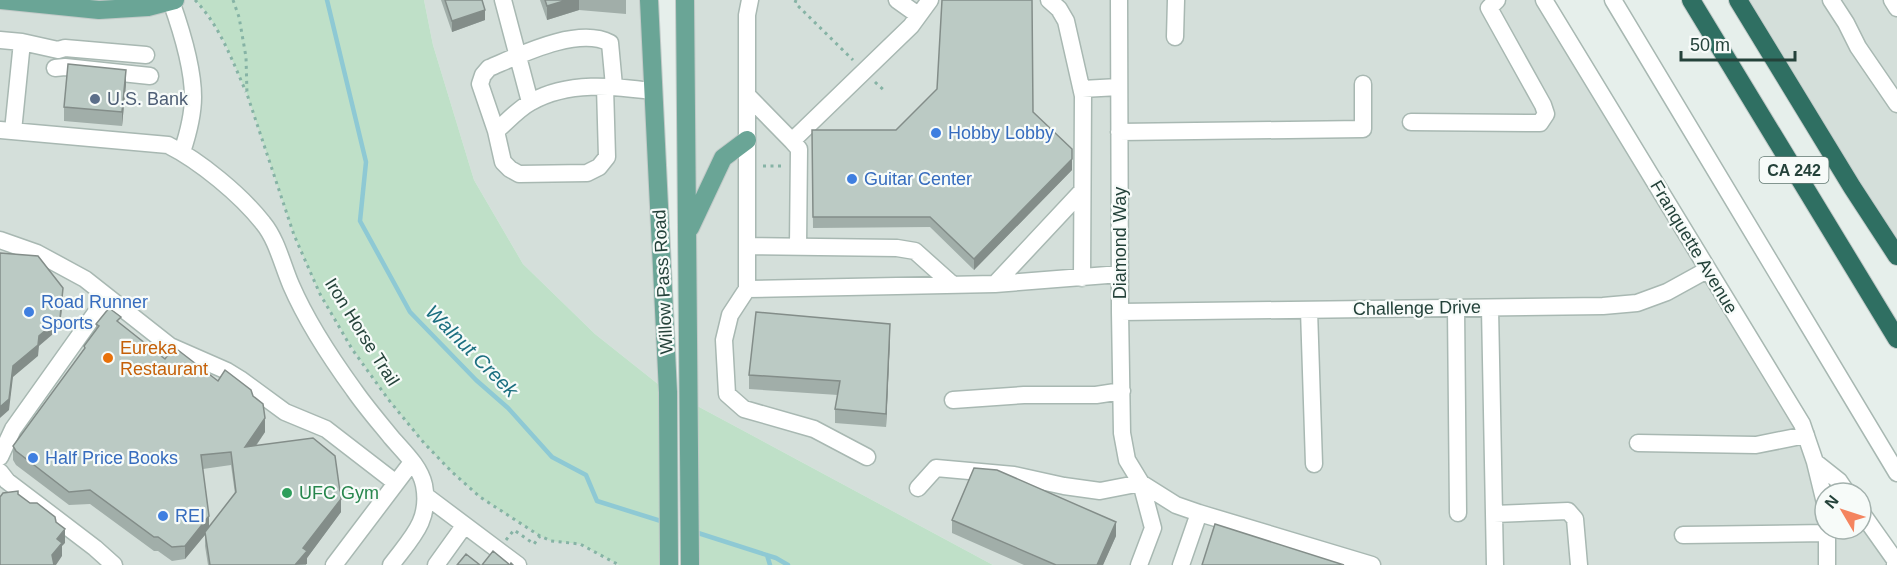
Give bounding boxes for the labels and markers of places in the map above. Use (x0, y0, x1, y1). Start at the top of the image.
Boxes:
place label: U.S. Bank (107, 89, 189, 109)
marker: U.S. Bank (88, 92, 102, 106)
place label: Hobby Lobby (948, 123, 1054, 143)
marker: Hobby Lobby (929, 126, 943, 140)
place label: Guitar Center (864, 169, 972, 189)
marker: Guitar Center (845, 172, 859, 186)
place label: Road Runner Sports (41, 292, 148, 333)
marker: Road Runner Sports (22, 305, 36, 319)
place label: Eureka Restaurant (120, 338, 208, 379)
marker: Eureka Restaurant (101, 351, 115, 365)
place label: Half Price Books (45, 448, 178, 468)
marker: Half Price Books (26, 451, 40, 465)
place label: UFC Gym (299, 483, 379, 503)
marker: UFC Gym (280, 486, 294, 500)
place label: REI (175, 506, 205, 526)
marker: REI (156, 509, 170, 523)

